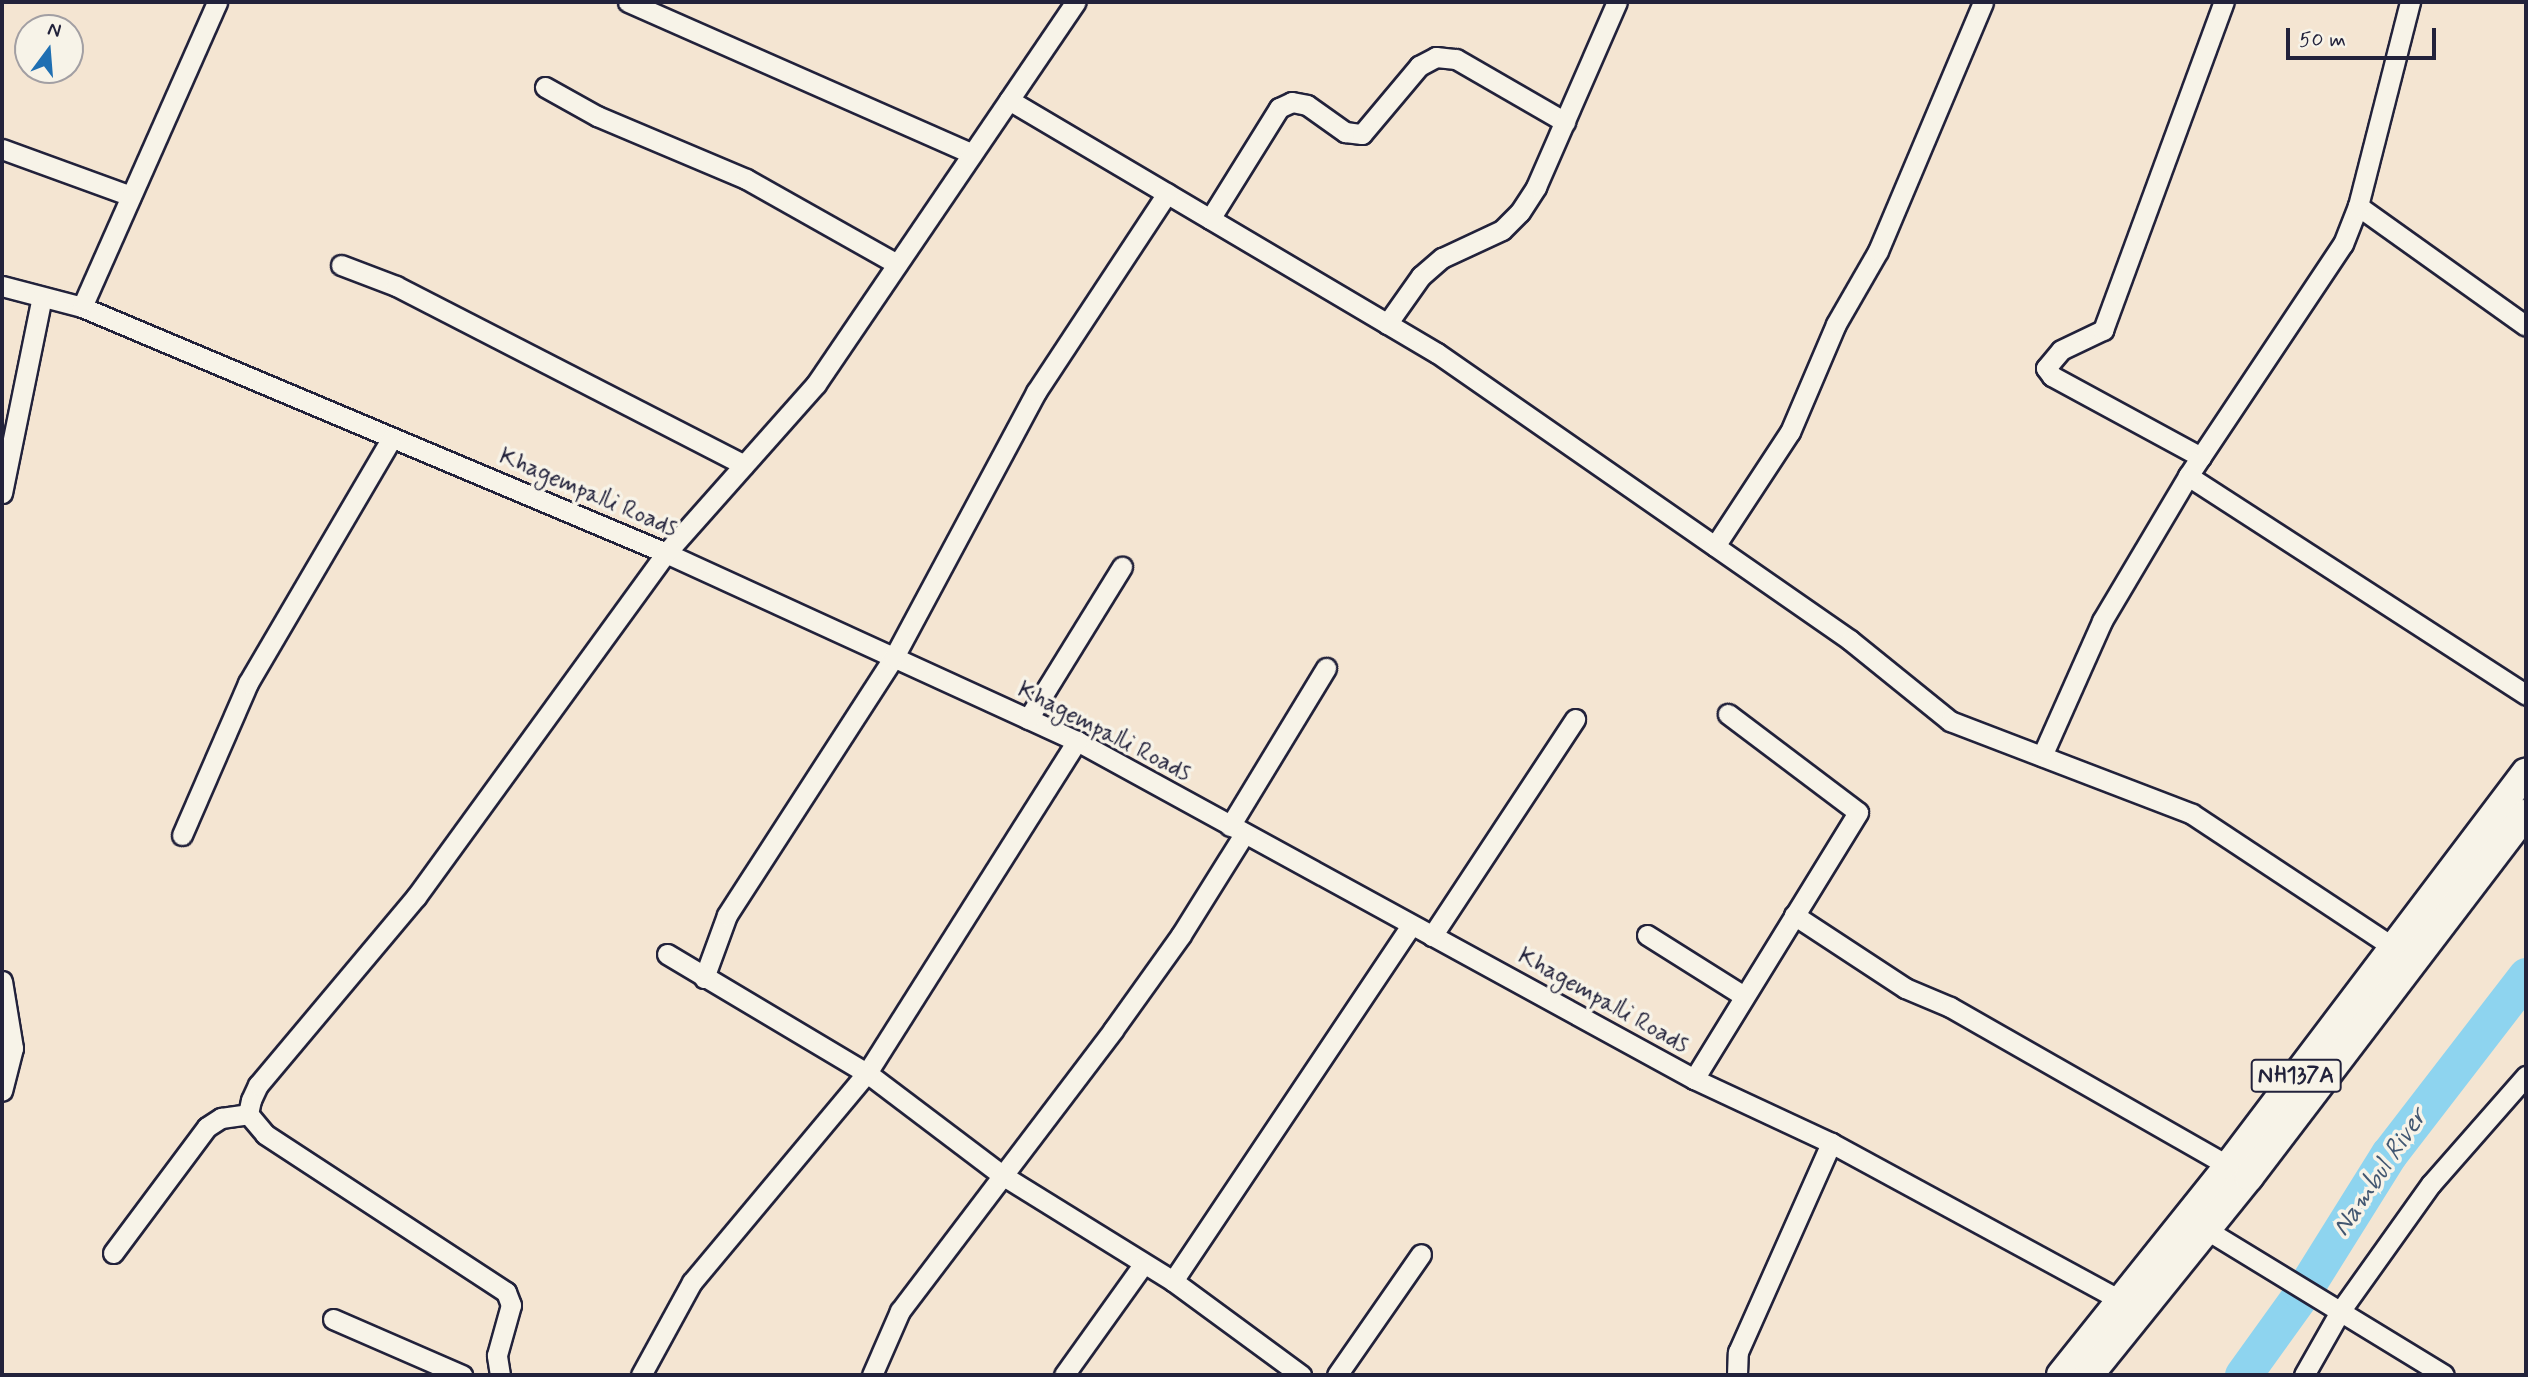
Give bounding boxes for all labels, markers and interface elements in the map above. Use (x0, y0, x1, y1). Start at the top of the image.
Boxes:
north arrow (14, 14, 84, 84)
scale bar (2290, 14, 2440, 58)
text: N (45, 16, 64, 44)
text: 50 m (2299, 26, 2346, 54)
street label: Khagempalli Roads (495, 442, 681, 544)
street label: Khagempalli Roads (1012, 676, 1196, 788)
street label: Khagempalli Roads (1513, 942, 1693, 1060)
road number: NH137A (2250, 1056, 2342, 1096)
water label: Nambul River (2326, 1102, 2436, 1244)

